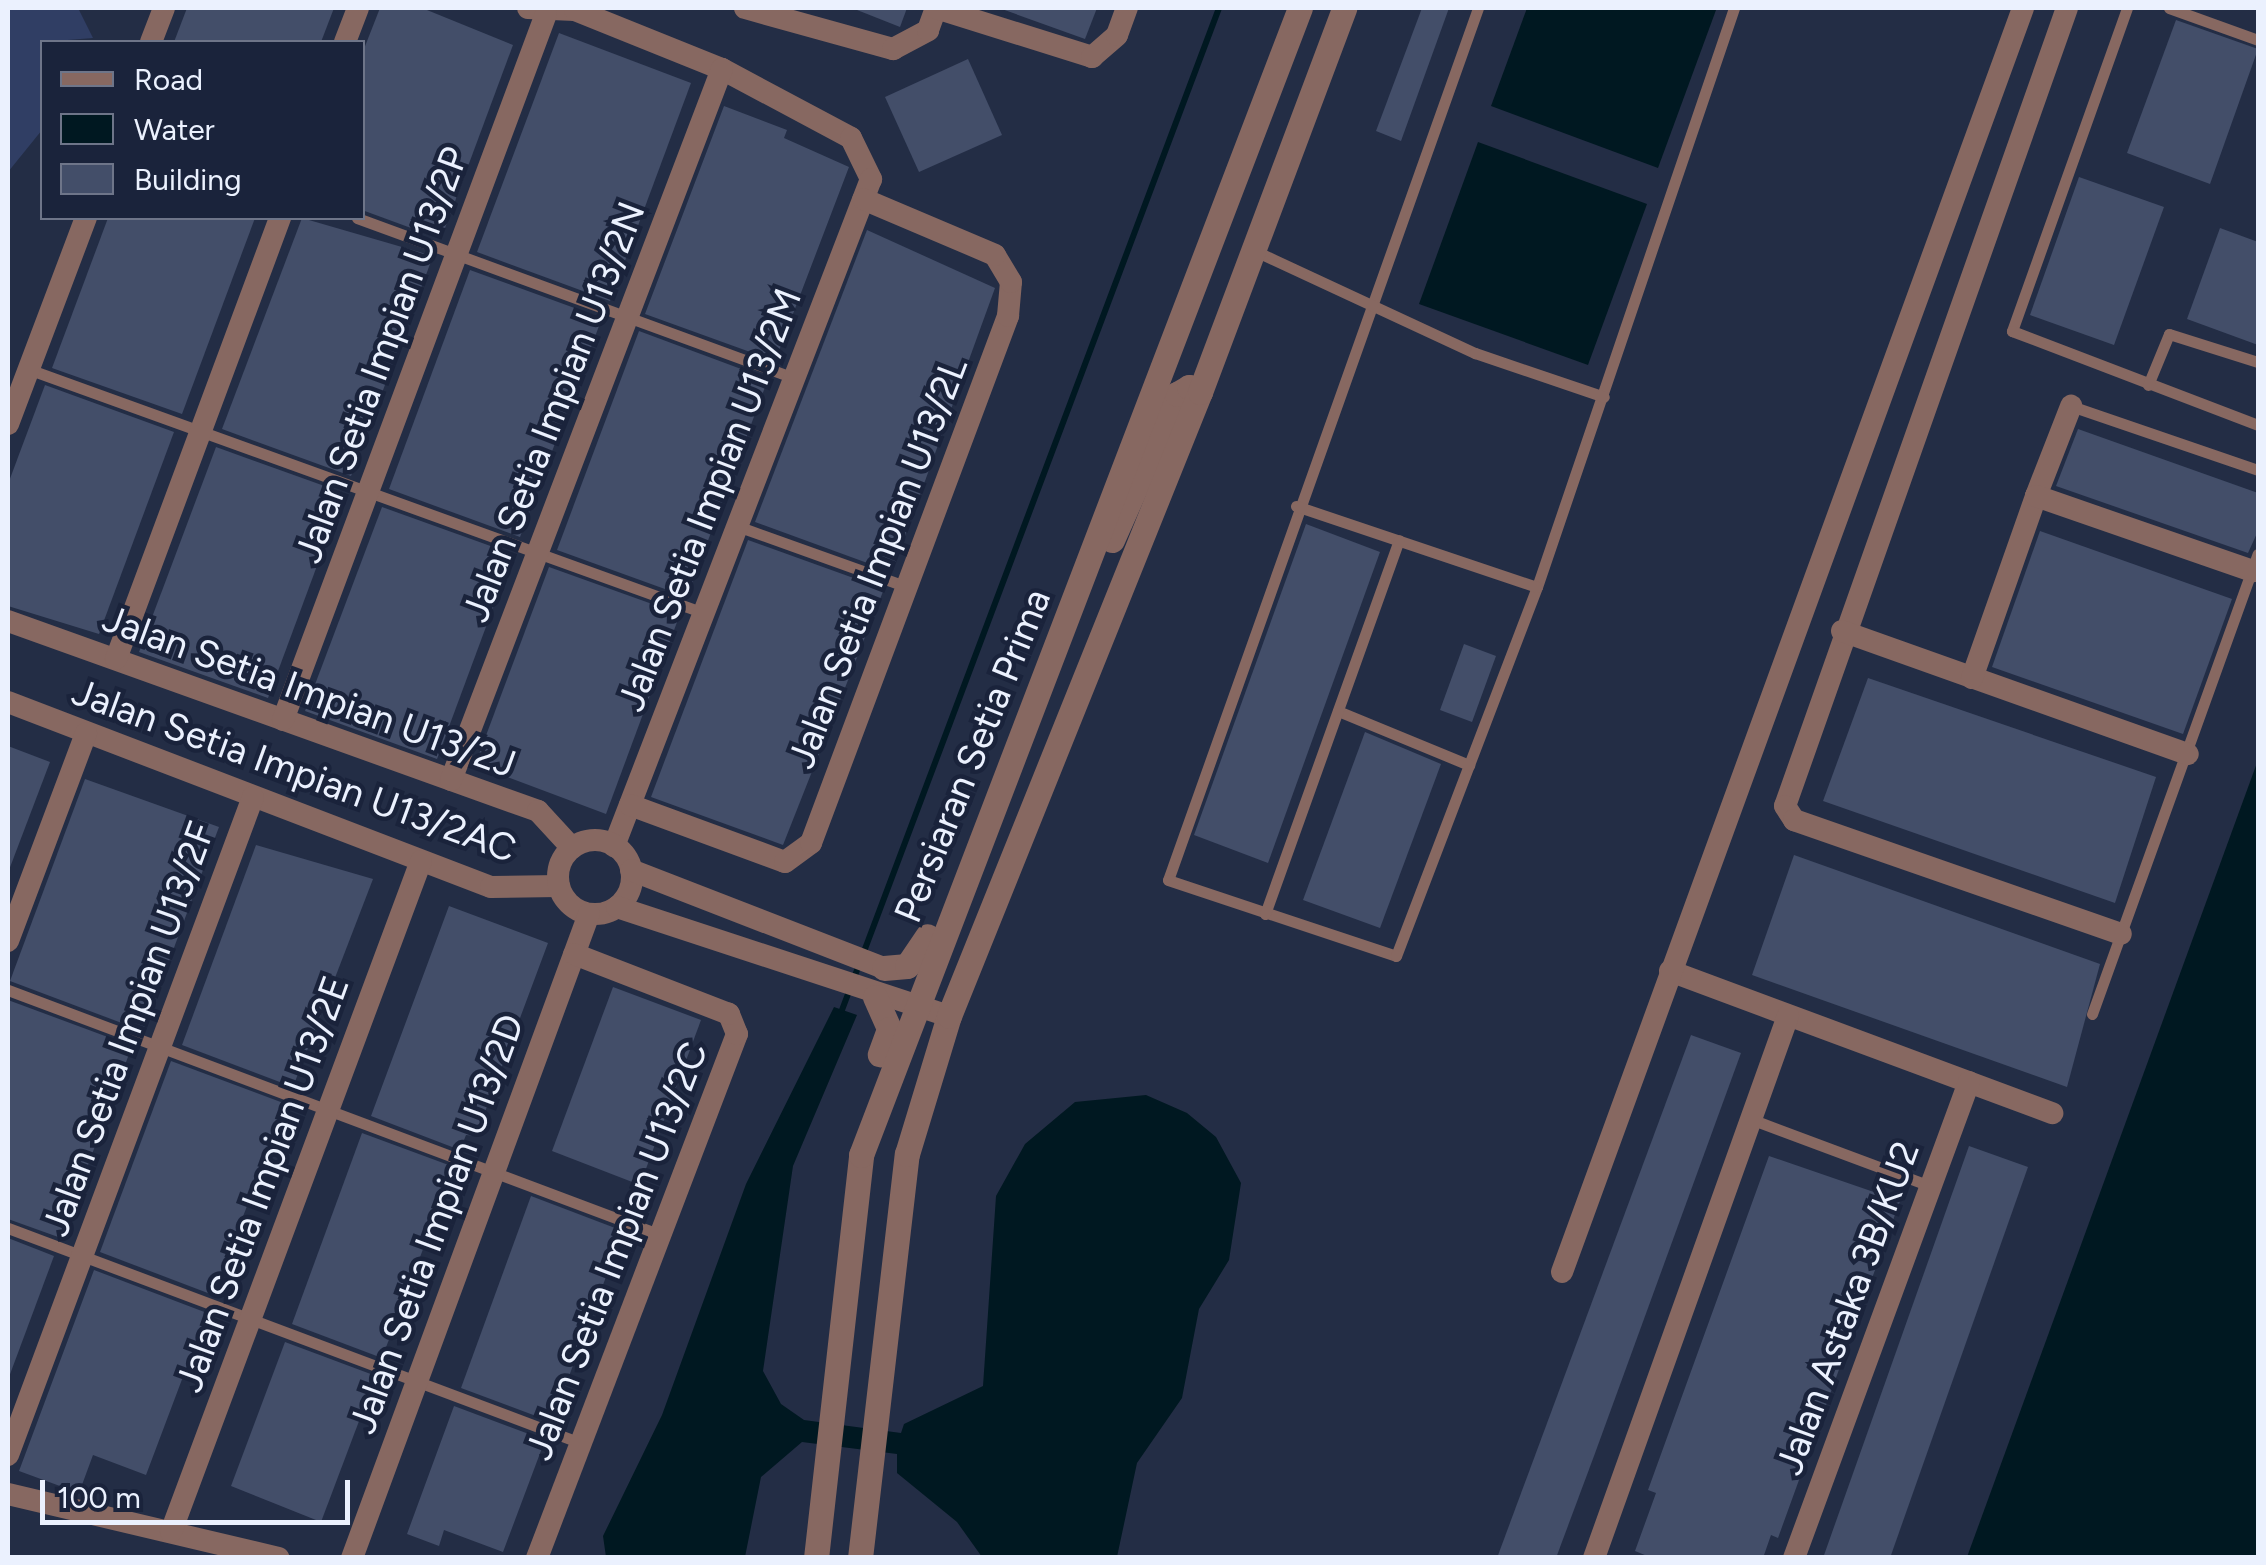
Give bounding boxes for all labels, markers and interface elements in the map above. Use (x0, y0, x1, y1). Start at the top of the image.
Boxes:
legend (40, 40, 365, 220)
text: Road (134, 61, 203, 98)
text: Water (134, 111, 215, 148)
street label: Jalan Setia Impian U13/2P (286, 141, 478, 569)
text: Building (134, 161, 242, 198)
street label: Jalan Setia Impian U13/2N (453, 196, 655, 628)
street label: Jalan Setia Impian U13/2M (608, 282, 812, 718)
street label: Jalan Setia Impian U13/2L (779, 351, 977, 775)
street label: Persiaran Setia Prima (885, 583, 1061, 929)
street label: Jalan Setia Impian U13/2J (96, 596, 522, 788)
street label: Jalan Setia Impian U13/2AC (66, 669, 522, 873)
street label: Jalan Setia Impian U13/2F (33, 816, 225, 1242)
street label: Jalan Setia Impian U13/2E (167, 970, 359, 1398)
street label: Jalan Setia Impian U13/2D (340, 1008, 534, 1440)
street label: Jalan Setia Impian U13/2C (516, 1036, 718, 1466)
street label: Jalan Astaka 3B/KU2 (1767, 1135, 1929, 1481)
scale bar (45, 1460, 355, 1522)
text: 100 m (57, 1479, 141, 1516)

